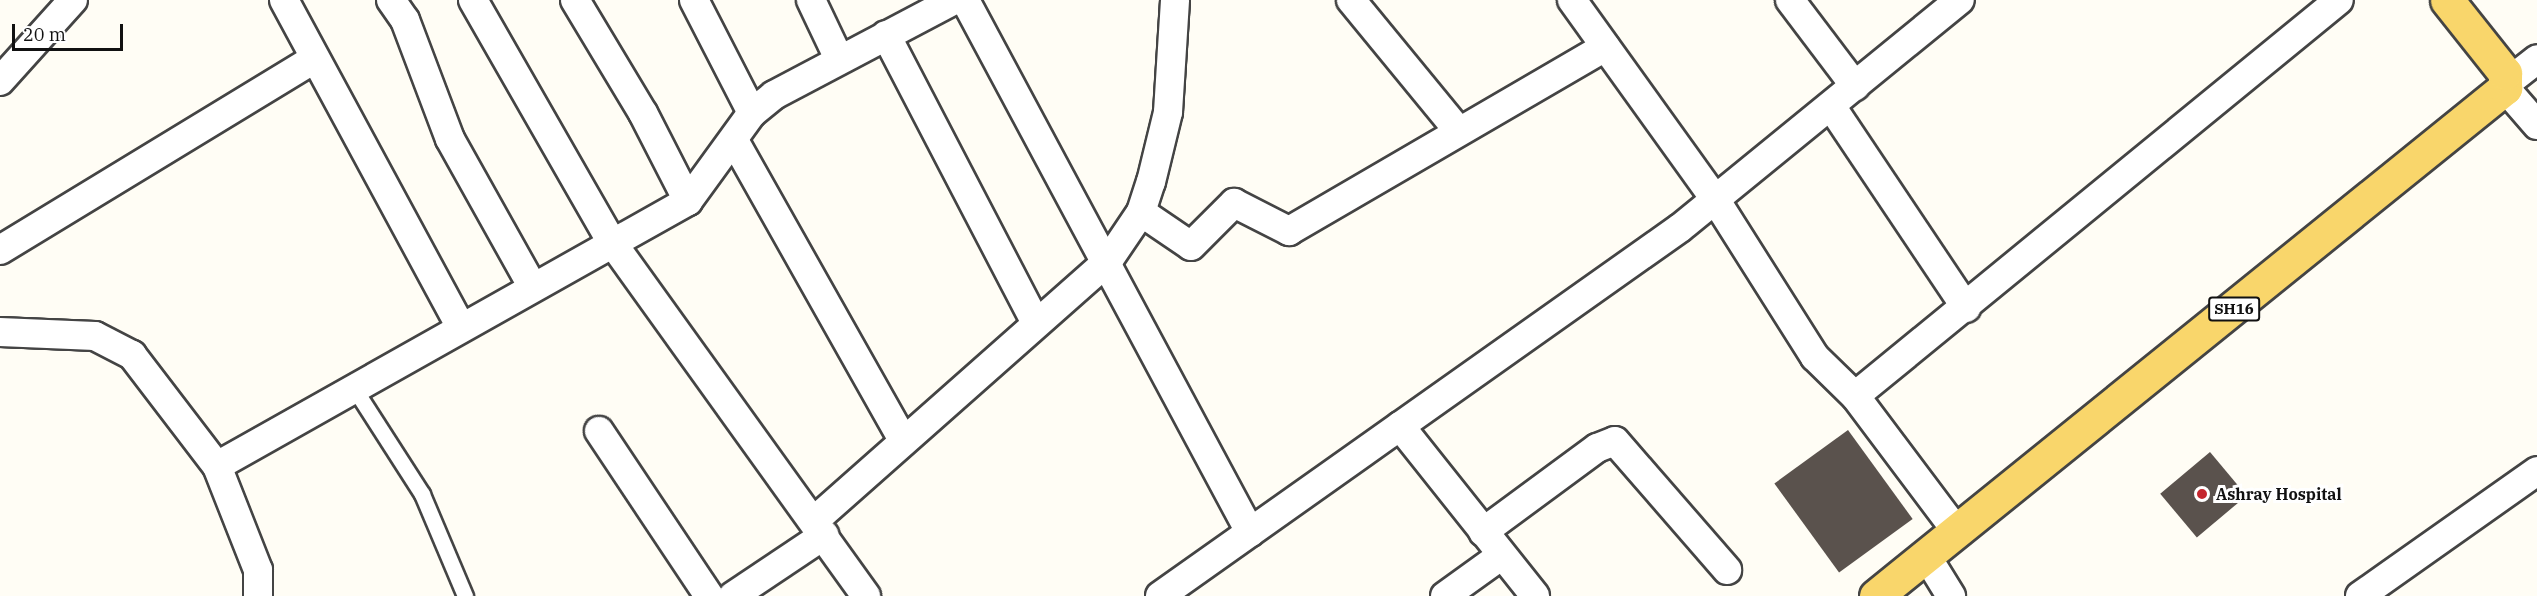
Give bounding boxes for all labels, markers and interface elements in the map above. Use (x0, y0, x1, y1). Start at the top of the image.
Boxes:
scale bar (15, 12, 126, 50)
text: 20 m (23, 23, 66, 46)
road number: SH16 (2207, 297, 2261, 321)
place label: Ashray Hospital (2216, 484, 2342, 504)
marker: Ashray Hospital (2193, 485, 2211, 503)

